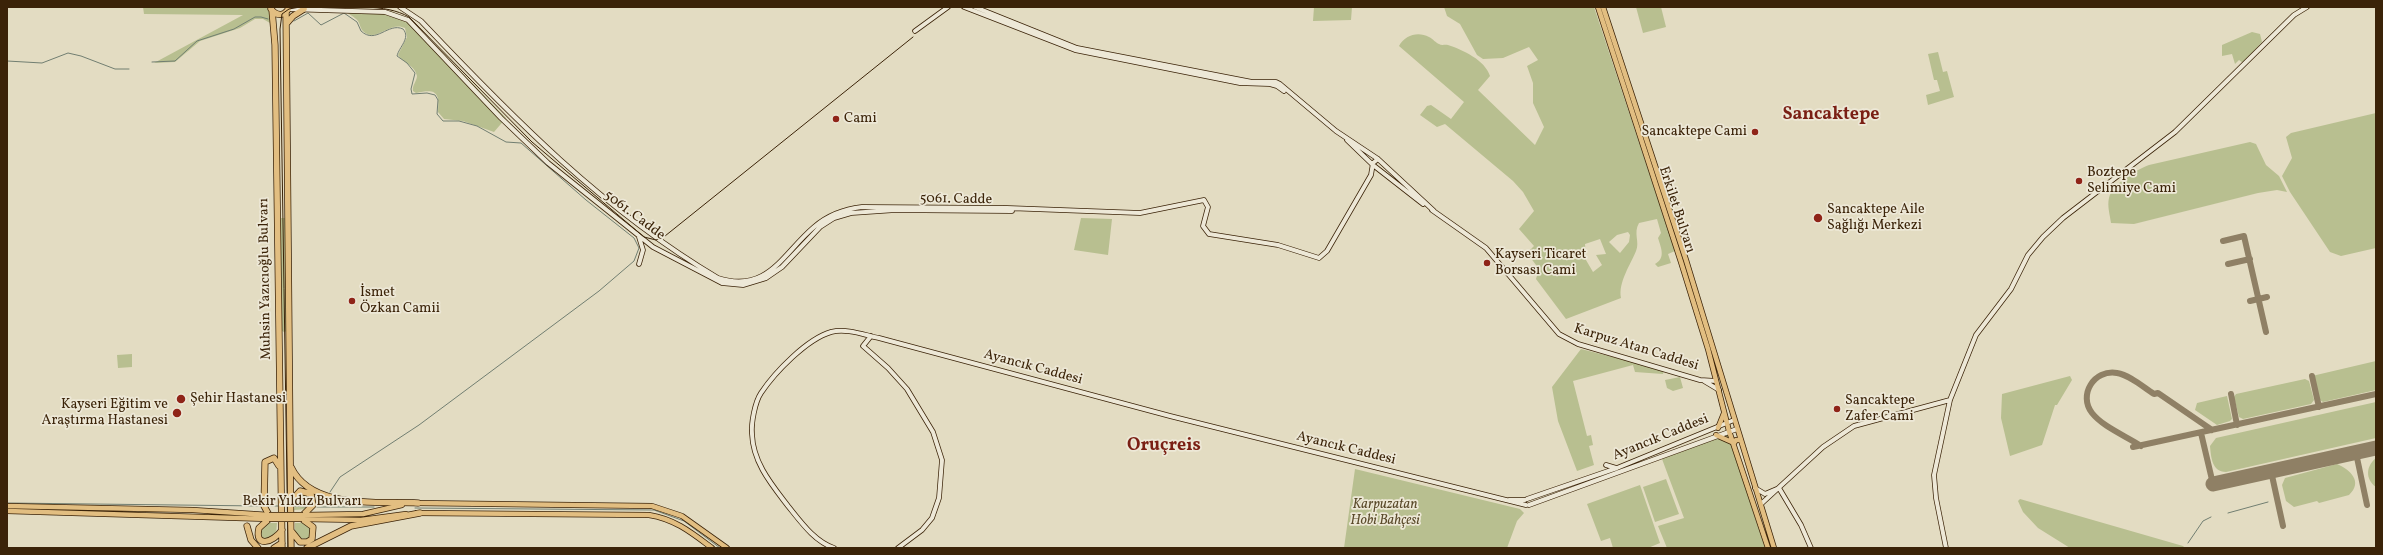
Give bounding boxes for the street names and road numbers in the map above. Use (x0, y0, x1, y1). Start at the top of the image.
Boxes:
street label: Erkilet Bulvarı (1654, 165, 1698, 255)
street label: 5061. Cadde (600, 188, 668, 244)
street label: 5061. Cadde (920, 191, 992, 209)
street label: Muhsin Yazıcıoğlu Bulvarı (256, 198, 276, 360)
street label: Karpuz Atan Caddesi (1572, 321, 1700, 375)
street label: Ayancık Caddesi (982, 347, 1084, 389)
street label: Ayancık Caddesi (1611, 411, 1711, 465)
street label: Ayancık Caddesi (1295, 429, 1397, 469)
street label: Bekir Yıldız Bulvarı (242, 494, 362, 510)

